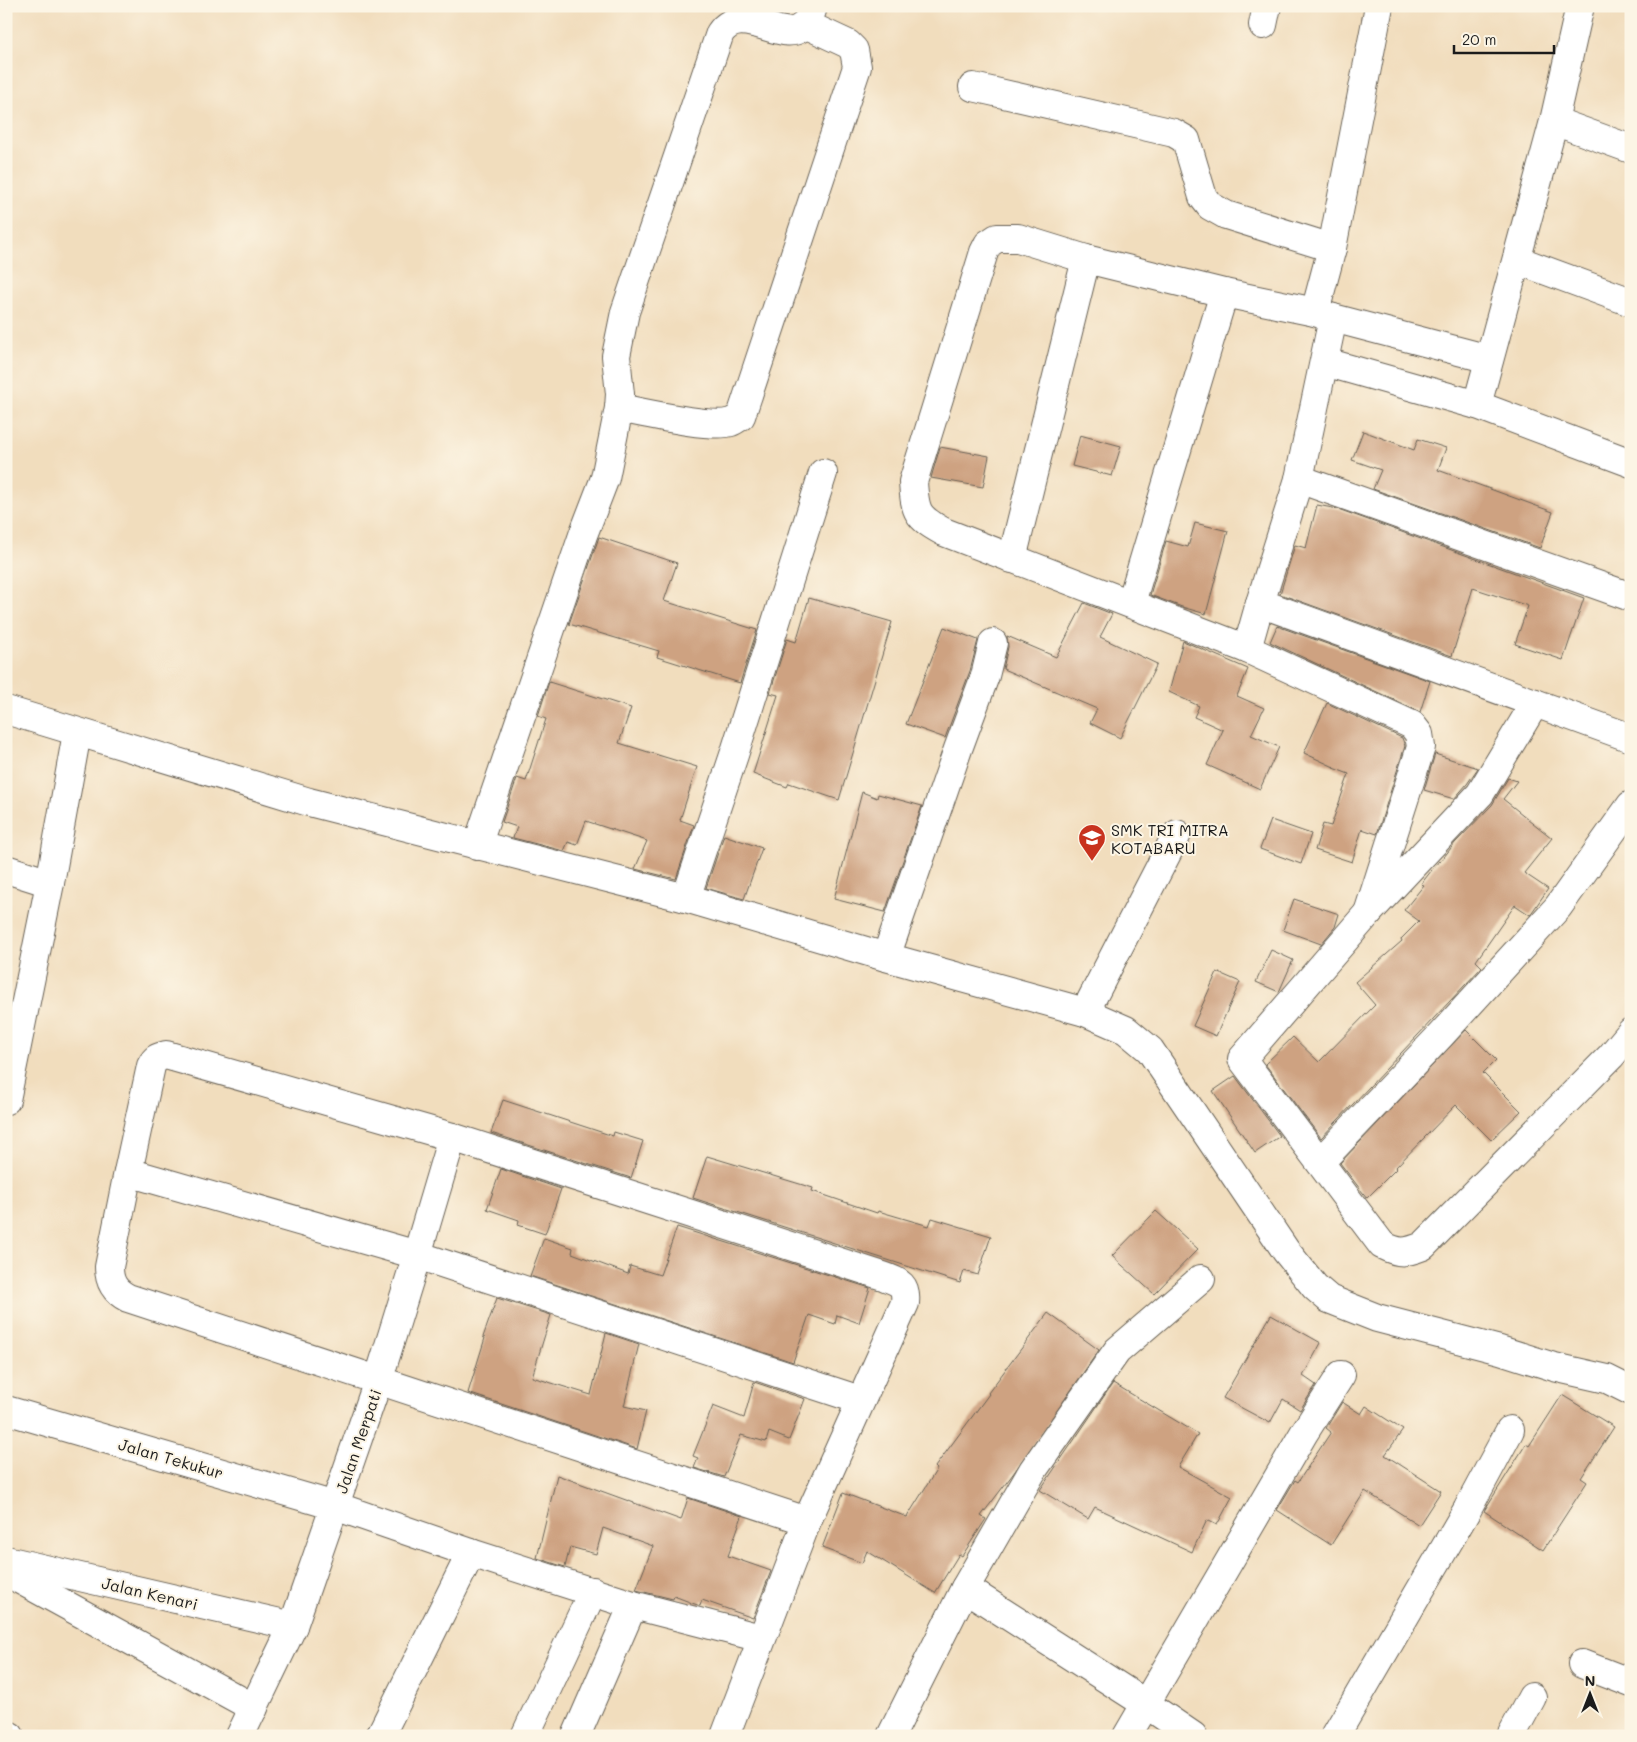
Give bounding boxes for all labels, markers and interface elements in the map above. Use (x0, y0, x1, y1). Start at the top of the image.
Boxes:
scale bar (1454, 22, 1554, 54)
text: 20 m (1462, 29, 1496, 49)
place label: SMK TRI MITRA KOTABARU (1111, 819, 1229, 858)
school or university icon: SMK TRI MITRA KOTABARU (1077, 823, 1107, 862)
street label: Jalan Merpati (330, 1386, 386, 1496)
street label: Jalan Tekukur (116, 1433, 226, 1483)
street label: Jalan Kenari (100, 1572, 200, 1614)
north arrow (1564, 1670, 1614, 1720)
text: N (1585, 1671, 1595, 1690)

